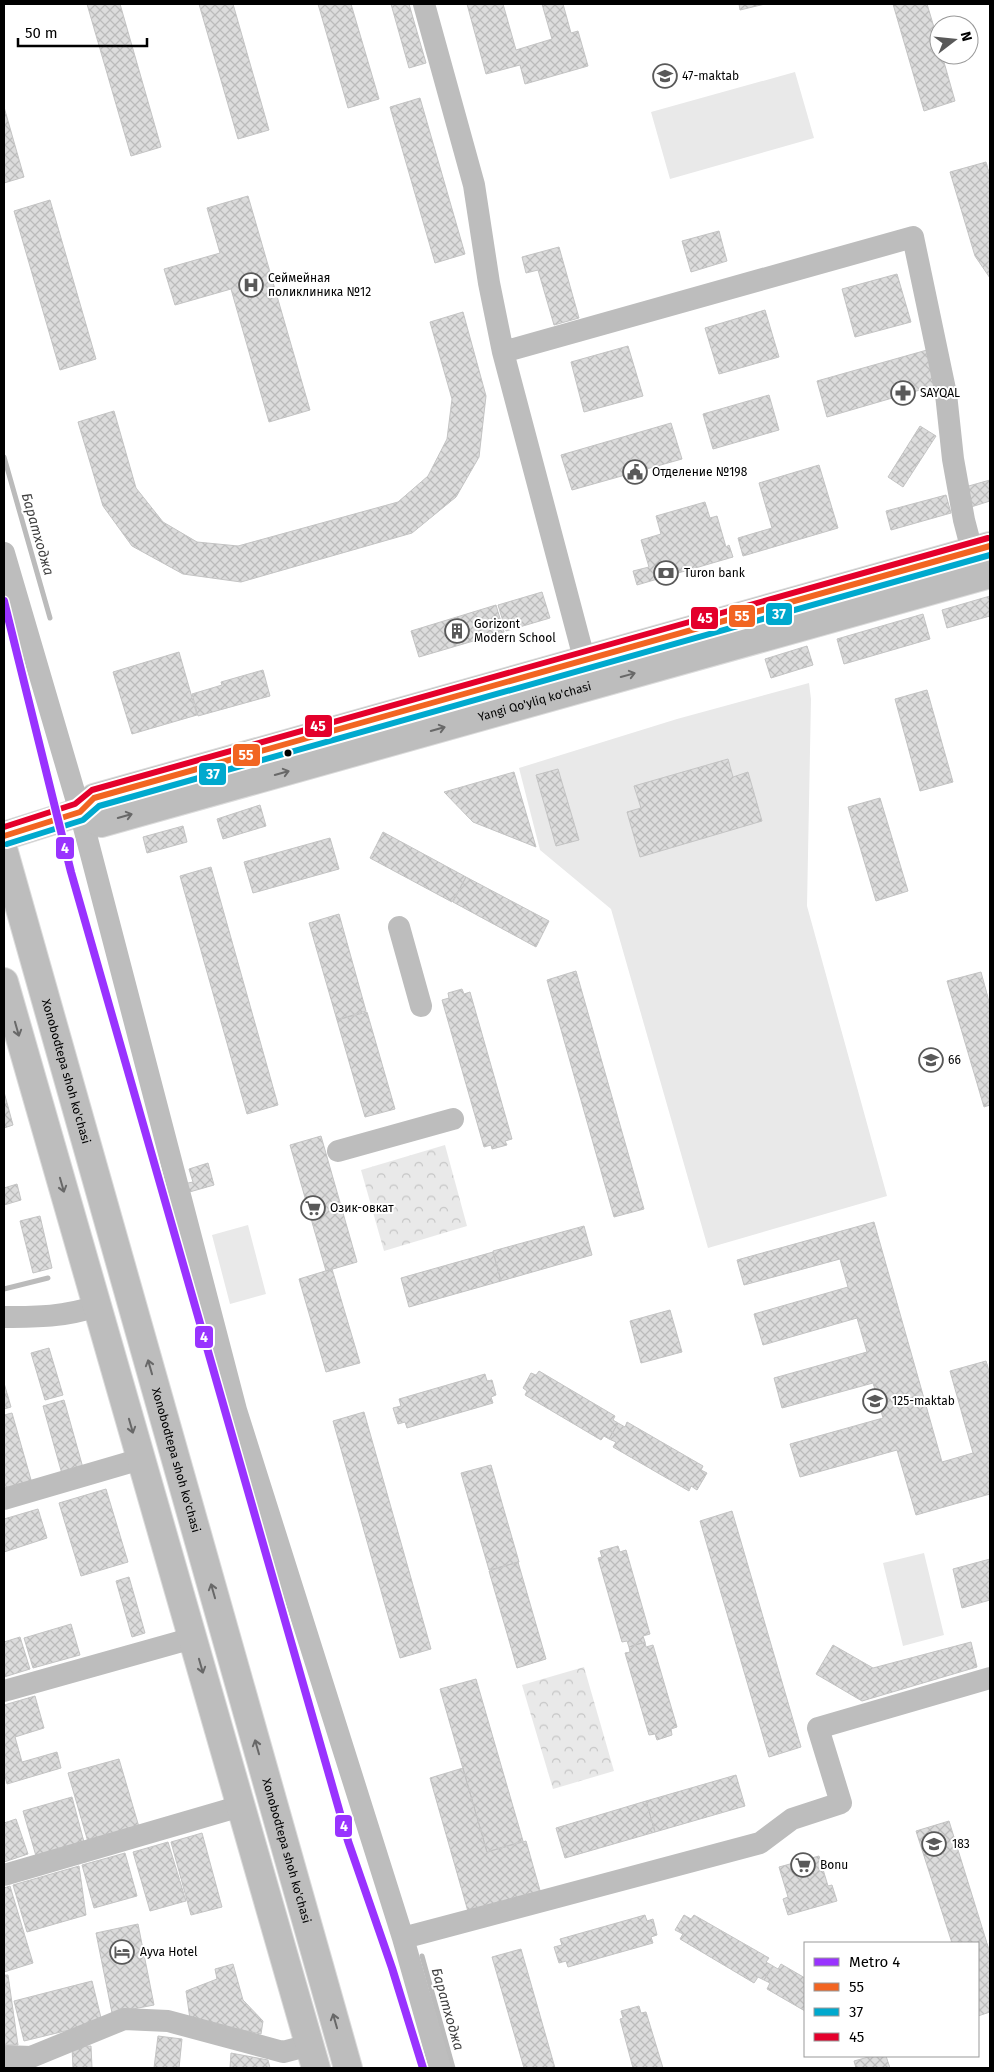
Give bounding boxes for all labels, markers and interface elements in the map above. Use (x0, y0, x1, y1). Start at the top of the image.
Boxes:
scale bar (18, 15, 146, 47)
north arrow (929, 15, 979, 65)
text: 50 m (25, 24, 58, 42)
text: N (957, 30, 975, 43)
school or university icon: 47-maktab (652, 63, 678, 89)
place label: 47-maktab (682, 69, 739, 83)
place label: Сеймейная поликлиника №12 (268, 271, 371, 299)
hospital icon: Сеймейная поликлиника №12 (238, 272, 264, 298)
pharmacy icon: SAYQAL (890, 380, 916, 406)
place label: SAYQAL (920, 386, 960, 400)
public building icon: Отделение №198 (622, 459, 648, 485)
place label: Отделение №198 (652, 465, 748, 479)
water label: Баратходжа (18, 491, 57, 577)
bank icon: Turon bank (653, 560, 679, 586)
place label: Turon bank (684, 566, 746, 580)
line badge: 37 (765, 602, 793, 626)
line badge: 55 (728, 604, 756, 628)
line badge: 45 (690, 606, 719, 630)
text: 37 (771, 606, 786, 623)
text: 55 (735, 608, 750, 625)
text: 45 (697, 610, 713, 627)
place label: Gorizont Modern School (474, 617, 556, 645)
building icon: Gorizont Modern School (444, 618, 470, 644)
one-way arrow (620, 670, 636, 680)
street label: Yangi Qo'yliq ko'chasi (476, 679, 593, 724)
line badge: 45 (304, 714, 333, 738)
text: 45 (310, 718, 326, 735)
one-way arrow (430, 723, 446, 733)
line badge: 55 (232, 743, 261, 767)
text: 55 (239, 747, 254, 764)
unlabelled marker (283, 748, 293, 758)
line badge: 37 (198, 762, 227, 786)
text: 37 (205, 766, 220, 783)
one-way arrow (273, 767, 289, 777)
one-way arrow (117, 811, 133, 821)
line badge: 4 (55, 836, 75, 860)
text: 4 (61, 840, 69, 857)
street label: Xonobodtepa shoh ko'chasi (39, 997, 93, 1145)
one-way arrow (13, 1021, 23, 1037)
school or university icon: 66 (918, 1047, 944, 1073)
place label: 66 (948, 1053, 961, 1067)
one-way arrow (58, 1177, 68, 1193)
supermarket icon: Озик-овкат (300, 1195, 326, 1221)
place label: Озик-овкат (330, 1201, 394, 1215)
line badge: 4 (194, 1325, 214, 1349)
text: 4 (200, 1329, 208, 1346)
one-way arrow (144, 1359, 154, 1375)
street label: Xonobodtepa shoh ko'chasi (149, 1386, 203, 1534)
school or university icon: 125-maktab (862, 1388, 888, 1414)
place label: 125-maktab (892, 1394, 955, 1408)
one-way arrow (127, 1417, 137, 1433)
one-way arrow (208, 1583, 217, 1599)
one-way arrow (196, 1657, 206, 1673)
one-way arrow (252, 1740, 262, 1756)
street label: Xonobodtepa shoh ko'chasi (259, 1777, 314, 1925)
line badge: 4 (334, 1814, 353, 1838)
text: 4 (340, 1818, 348, 1835)
school or university icon: 183 (921, 1831, 947, 1857)
place label: 183 (952, 1837, 970, 1851)
supermarket icon: Bonu (790, 1852, 816, 1878)
place label: Bonu (820, 1858, 848, 1872)
hotel icon: Ayva Hotel (109, 1939, 135, 1965)
legend (804, 1942, 979, 2057)
place label: Ayva Hotel (140, 1945, 198, 1959)
text: Metro 4 (849, 1953, 900, 1971)
water label: Баратходжа (428, 1966, 467, 2052)
text: 55 (849, 1978, 864, 1996)
text: 37 (849, 2003, 863, 2021)
one-way arrow (329, 2014, 339, 2030)
text: 45 (849, 2028, 864, 2046)

